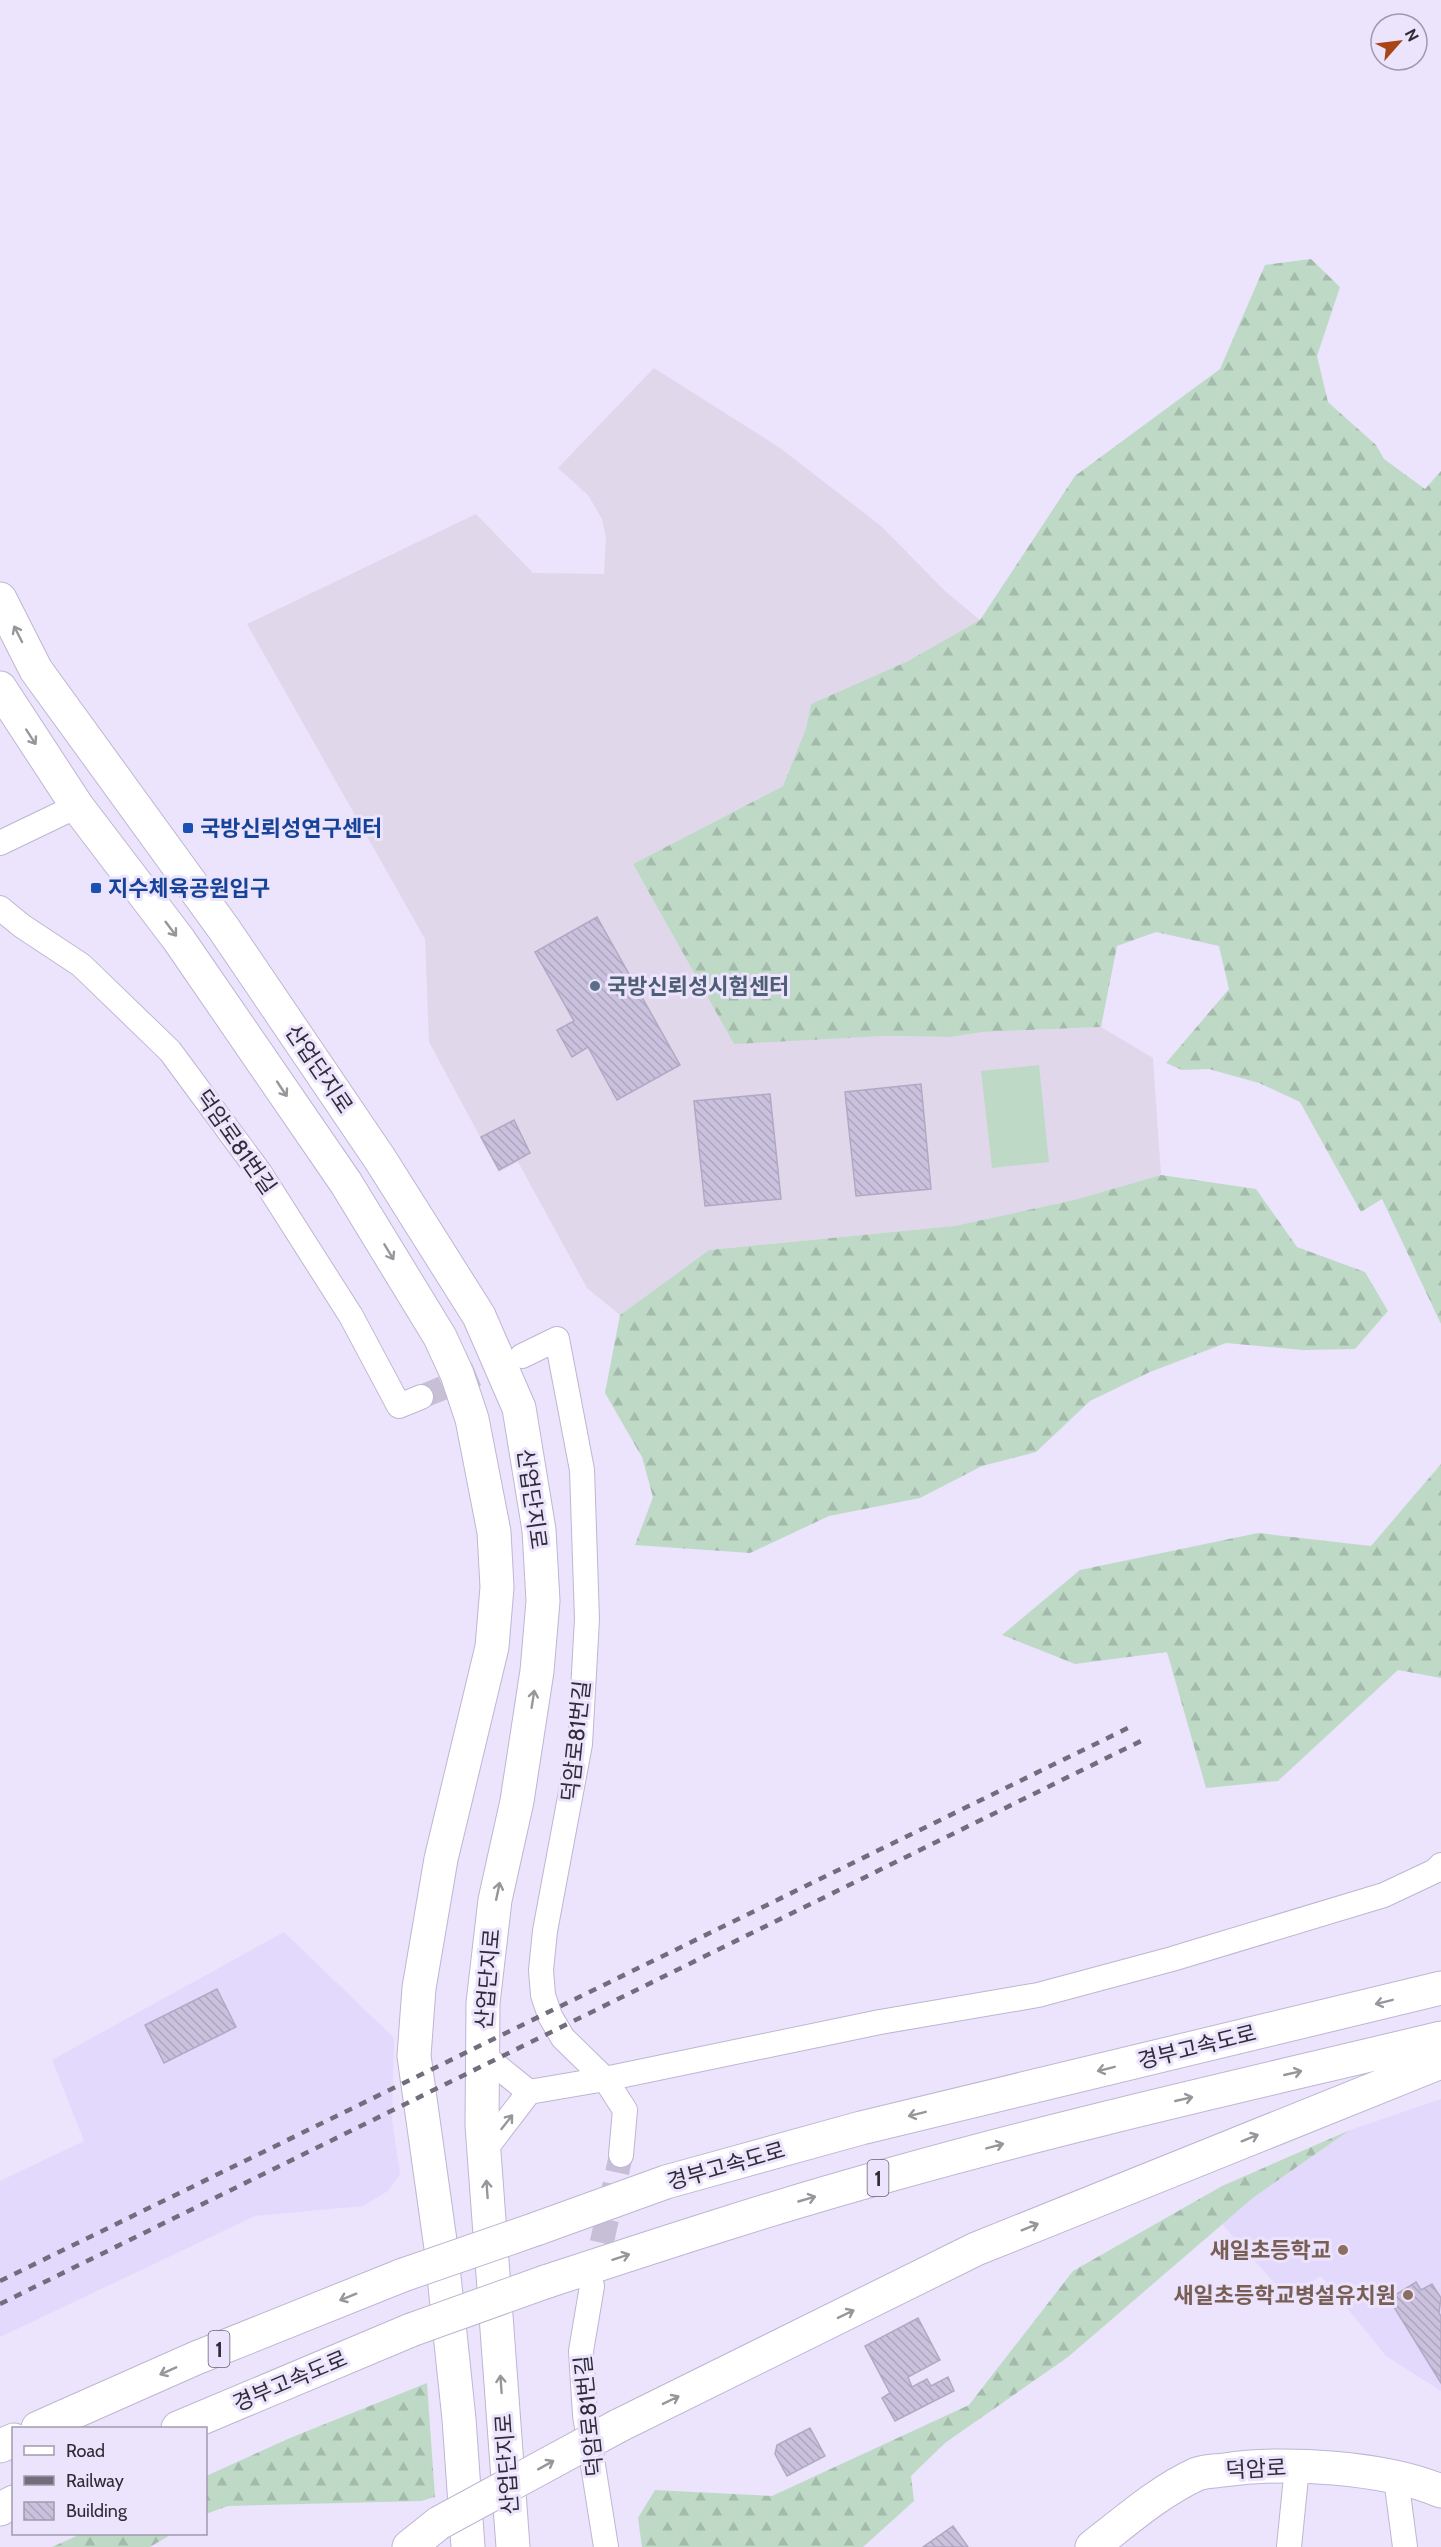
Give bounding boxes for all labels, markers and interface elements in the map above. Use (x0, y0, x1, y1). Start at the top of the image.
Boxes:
north arrow (1369, 12, 1429, 72)
text: N (1401, 26, 1423, 45)
one-way arrow (12, 626, 23, 644)
one-way arrow (25, 729, 38, 746)
place label: 국방신뢰성연구센터 (200, 815, 382, 842)
marker: 국방신뢰성연구센터 (181, 821, 195, 835)
place label: 지수체육공원입구 (108, 875, 270, 902)
marker: 지수체육공원입구 (89, 881, 103, 895)
one-way arrow (164, 921, 177, 937)
place label: 국방신뢰성시험센터 (607, 973, 789, 1000)
marker: 국방신뢰성시험센터 (588, 979, 602, 993)
street label: 산업단지로 (280, 1020, 358, 1118)
one-way arrow (276, 1081, 288, 1097)
street label: 덕암로81번길 (190, 1084, 282, 1200)
one-way arrow (383, 1243, 395, 1260)
street label: 산업단지로 (512, 1447, 552, 1551)
street label: 덕암로81번길 (556, 1679, 596, 1803)
one-way arrow (527, 1690, 538, 1709)
one-way arrow (492, 1881, 504, 1900)
street label: 산업단지로 (470, 1927, 506, 2031)
one-way arrow (1375, 1996, 1394, 2008)
street label: 경부고속도로 (1135, 2019, 1259, 2075)
one-way arrow (1097, 2063, 1116, 2075)
one-way arrow (1283, 2067, 1302, 2079)
one-way arrow (1174, 2093, 1193, 2105)
one-way arrow (907, 2109, 926, 2121)
one-way arrow (500, 2114, 513, 2130)
one-way arrow (1240, 2132, 1259, 2143)
street label: 경부고속도로 (664, 2136, 788, 2196)
one-way arrow (985, 2140, 1004, 2152)
road number: 1 (868, 2160, 888, 2196)
one-way arrow (481, 2180, 492, 2200)
one-way arrow (797, 2193, 816, 2204)
one-way arrow (1021, 2221, 1039, 2232)
place label: 새일초등학교 (1210, 2237, 1331, 2264)
marker: 새일초등학교 (1336, 2243, 1350, 2257)
one-way arrow (611, 2251, 630, 2262)
place label: 새일초등학교병설유치원 (1173, 2282, 1396, 2309)
marker: 새일초등학교병설유치원 (1401, 2288, 1415, 2302)
one-way arrow (340, 2292, 358, 2303)
one-way arrow (836, 2307, 854, 2319)
road number: 1 (208, 2331, 230, 2367)
street label: 경부고속도로 (229, 2345, 351, 2417)
street label: 덕암로81번길 (569, 2354, 609, 2478)
one-way arrow (159, 2366, 177, 2377)
one-way arrow (495, 2374, 506, 2394)
one-way arrow (661, 2393, 679, 2405)
street label: 산업단지로 (490, 2413, 524, 2515)
legend (12, 2427, 207, 2535)
text: Road (66, 2440, 105, 2462)
street label: 덕암로 (1225, 2454, 1287, 2484)
one-way arrow (536, 2459, 554, 2470)
text: Railway (66, 2470, 124, 2492)
text: Building (66, 2500, 128, 2522)

